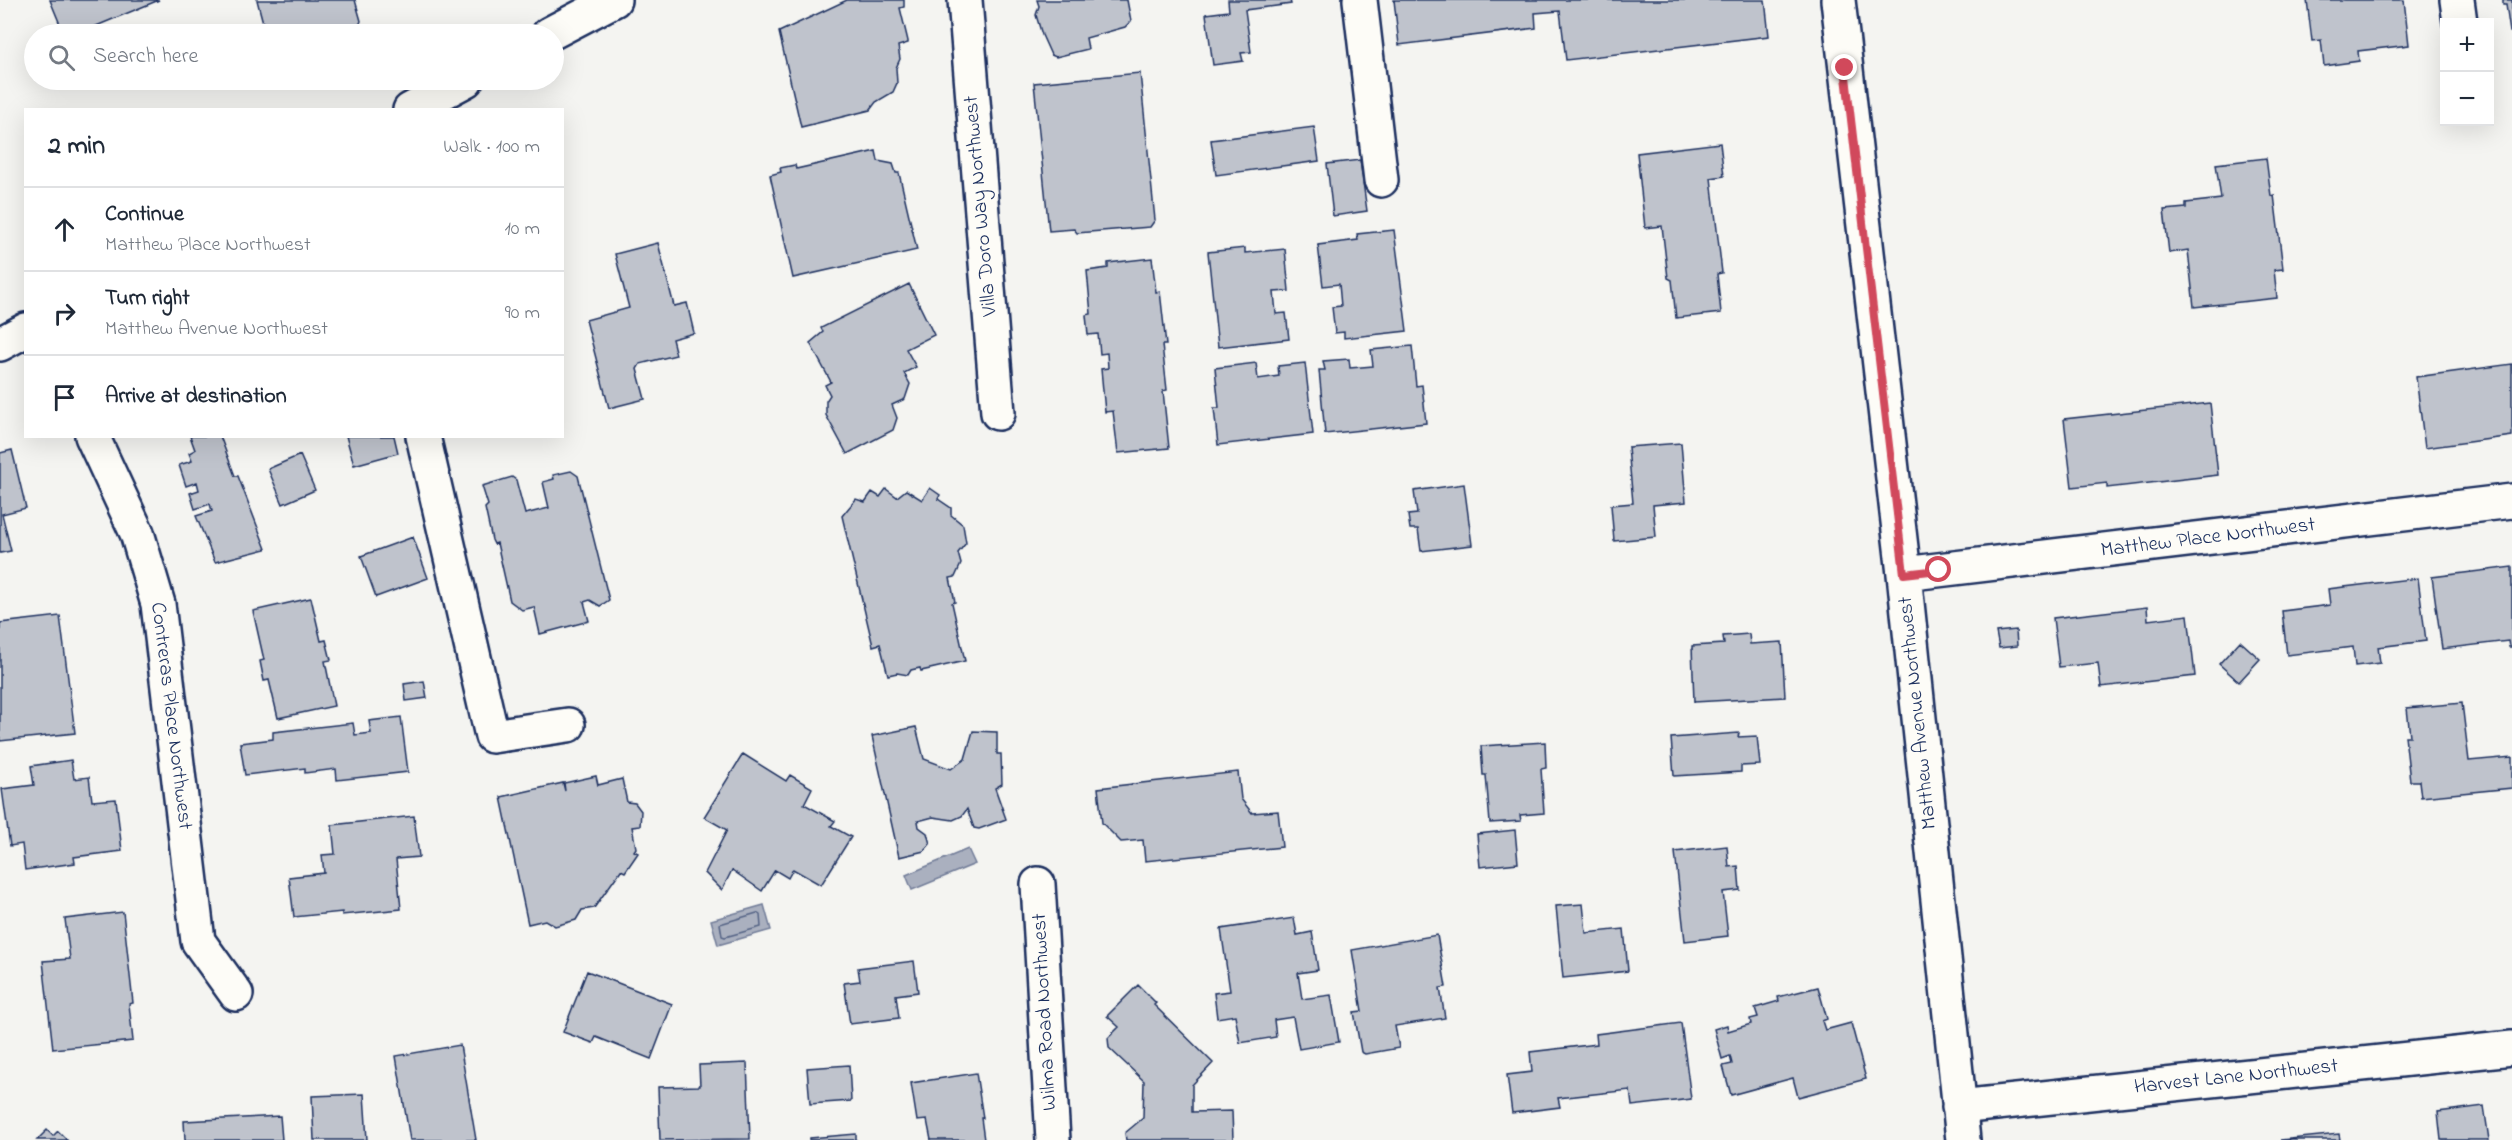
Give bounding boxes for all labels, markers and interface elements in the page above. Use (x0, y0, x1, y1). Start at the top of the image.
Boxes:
map controls (2440, 18, 2494, 126)
button: + (2440, 18, 2494, 72)
search box (24, 24, 564, 90)
icon: search (45, 41, 78, 74)
text: Search here (93, 41, 198, 73)
route end (1831, 54, 1857, 80)
button: − (2440, 72, 2494, 126)
street label: Villa Doro Way Northwest (956, 94, 1008, 319)
text: 2 min (48, 128, 105, 166)
text: Walk · 100 m (443, 133, 540, 162)
text: Continue (105, 199, 184, 231)
icon: ahead (48, 213, 81, 246)
text: 10 m (504, 215, 540, 244)
text: Matthew Place Northwest (105, 231, 311, 260)
text: Turn right (105, 283, 190, 315)
icon: right (48, 297, 81, 330)
text: 90 m (505, 299, 540, 328)
text: Matthew Avenue Northwest (105, 315, 328, 344)
icon: arrive (48, 381, 81, 414)
text: Arrive at destination (105, 381, 287, 413)
street label: Matthew Place Northwest (2099, 510, 2317, 566)
route start (1925, 556, 1951, 582)
street label: Matthew Avenue Northwest (1891, 595, 1945, 831)
street label: Contreras Place Northwest (142, 601, 200, 831)
street label: Wilma Road Northwest (1025, 912, 1065, 1112)
street label: Harvest Lane Northwest (2133, 1051, 2339, 1103)

